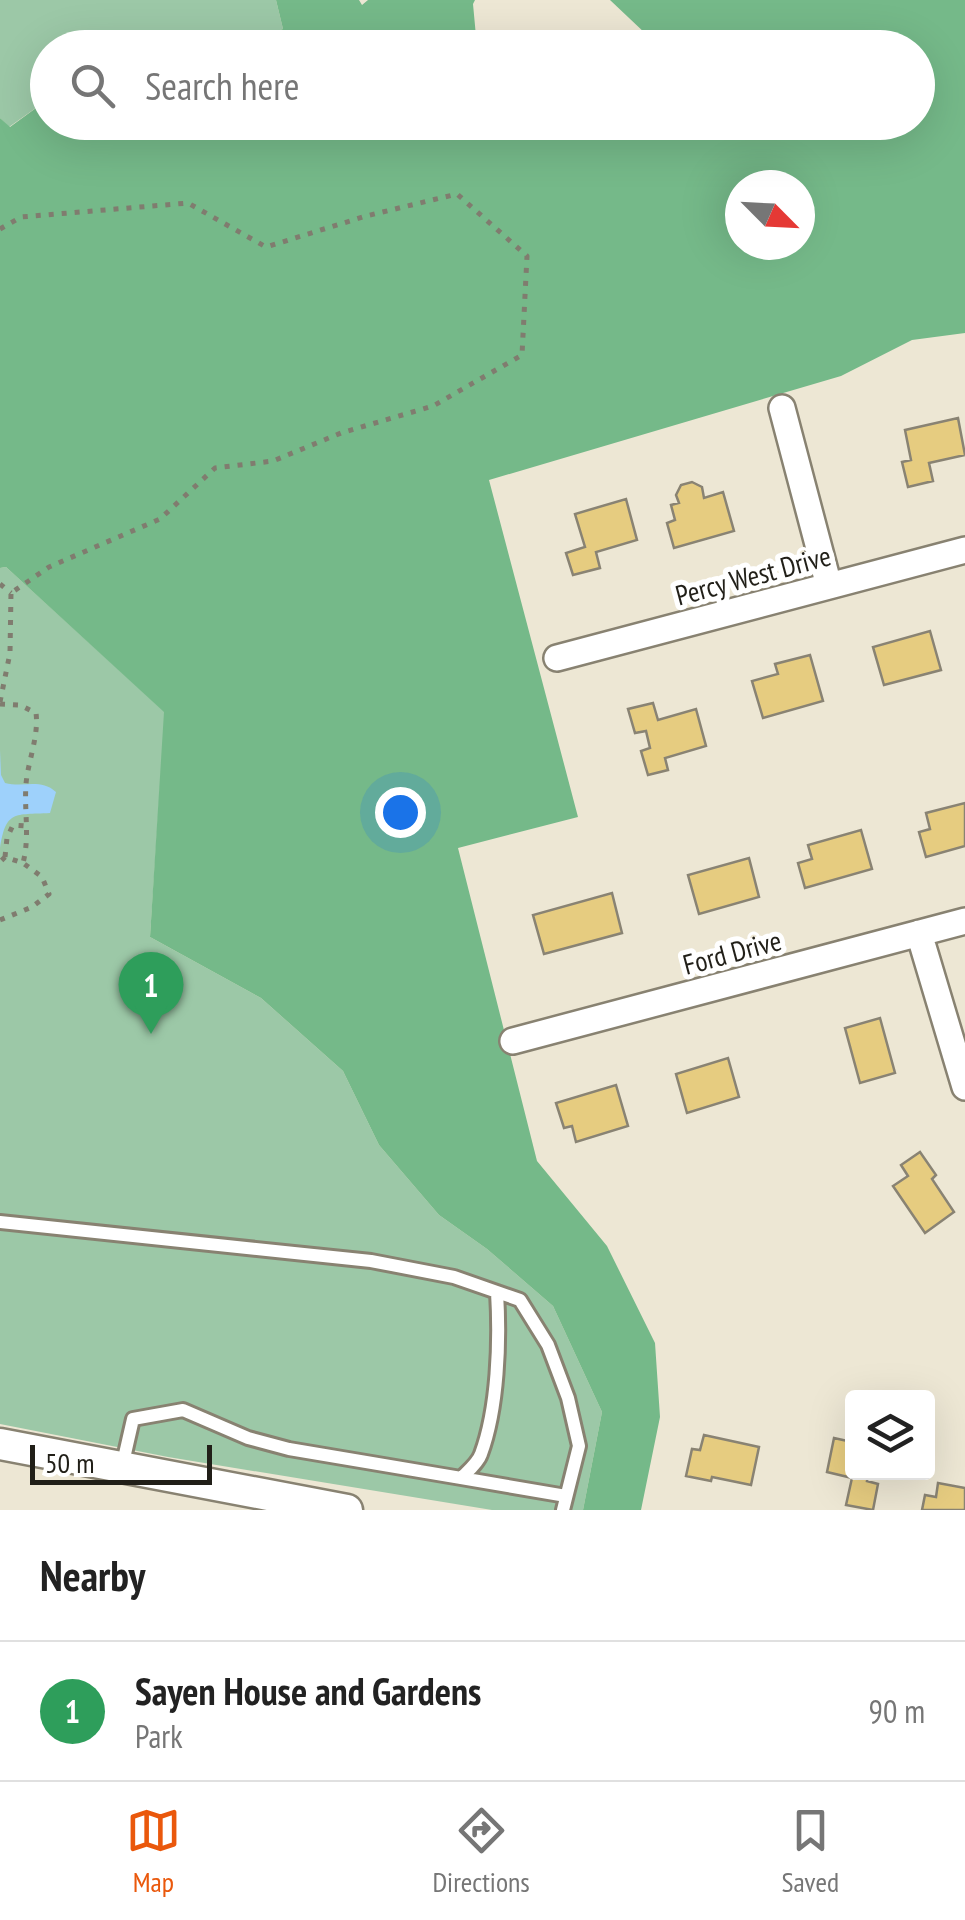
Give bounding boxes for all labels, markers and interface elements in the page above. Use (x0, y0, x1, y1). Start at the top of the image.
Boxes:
search box (30, 30, 935, 140)
icon: search (65, 58, 120, 113)
text: Search here (145, 61, 299, 110)
north arrow (725, 170, 815, 260)
street label: Percy West Drive (671, 537, 835, 613)
your location (375, 787, 426, 838)
street label: Ford Drive (679, 921, 785, 983)
pin: 1 (118, 952, 184, 1034)
map controls (845, 1390, 935, 1480)
button: layers (845, 1390, 935, 1480)
scale bar (30, 1440, 212, 1484)
text: 50 m (45, 1444, 94, 1481)
text: Nearby (40, 1548, 145, 1603)
text: Sayen House and Gardens (135, 1666, 481, 1715)
text: 1 (65, 1690, 80, 1732)
text: 90 m (869, 1690, 925, 1732)
text: Park (135, 1715, 183, 1757)
tab: Map (126, 1803, 181, 1900)
tab: Directions (432, 1803, 530, 1900)
tab: Saved (781, 1803, 839, 1900)

